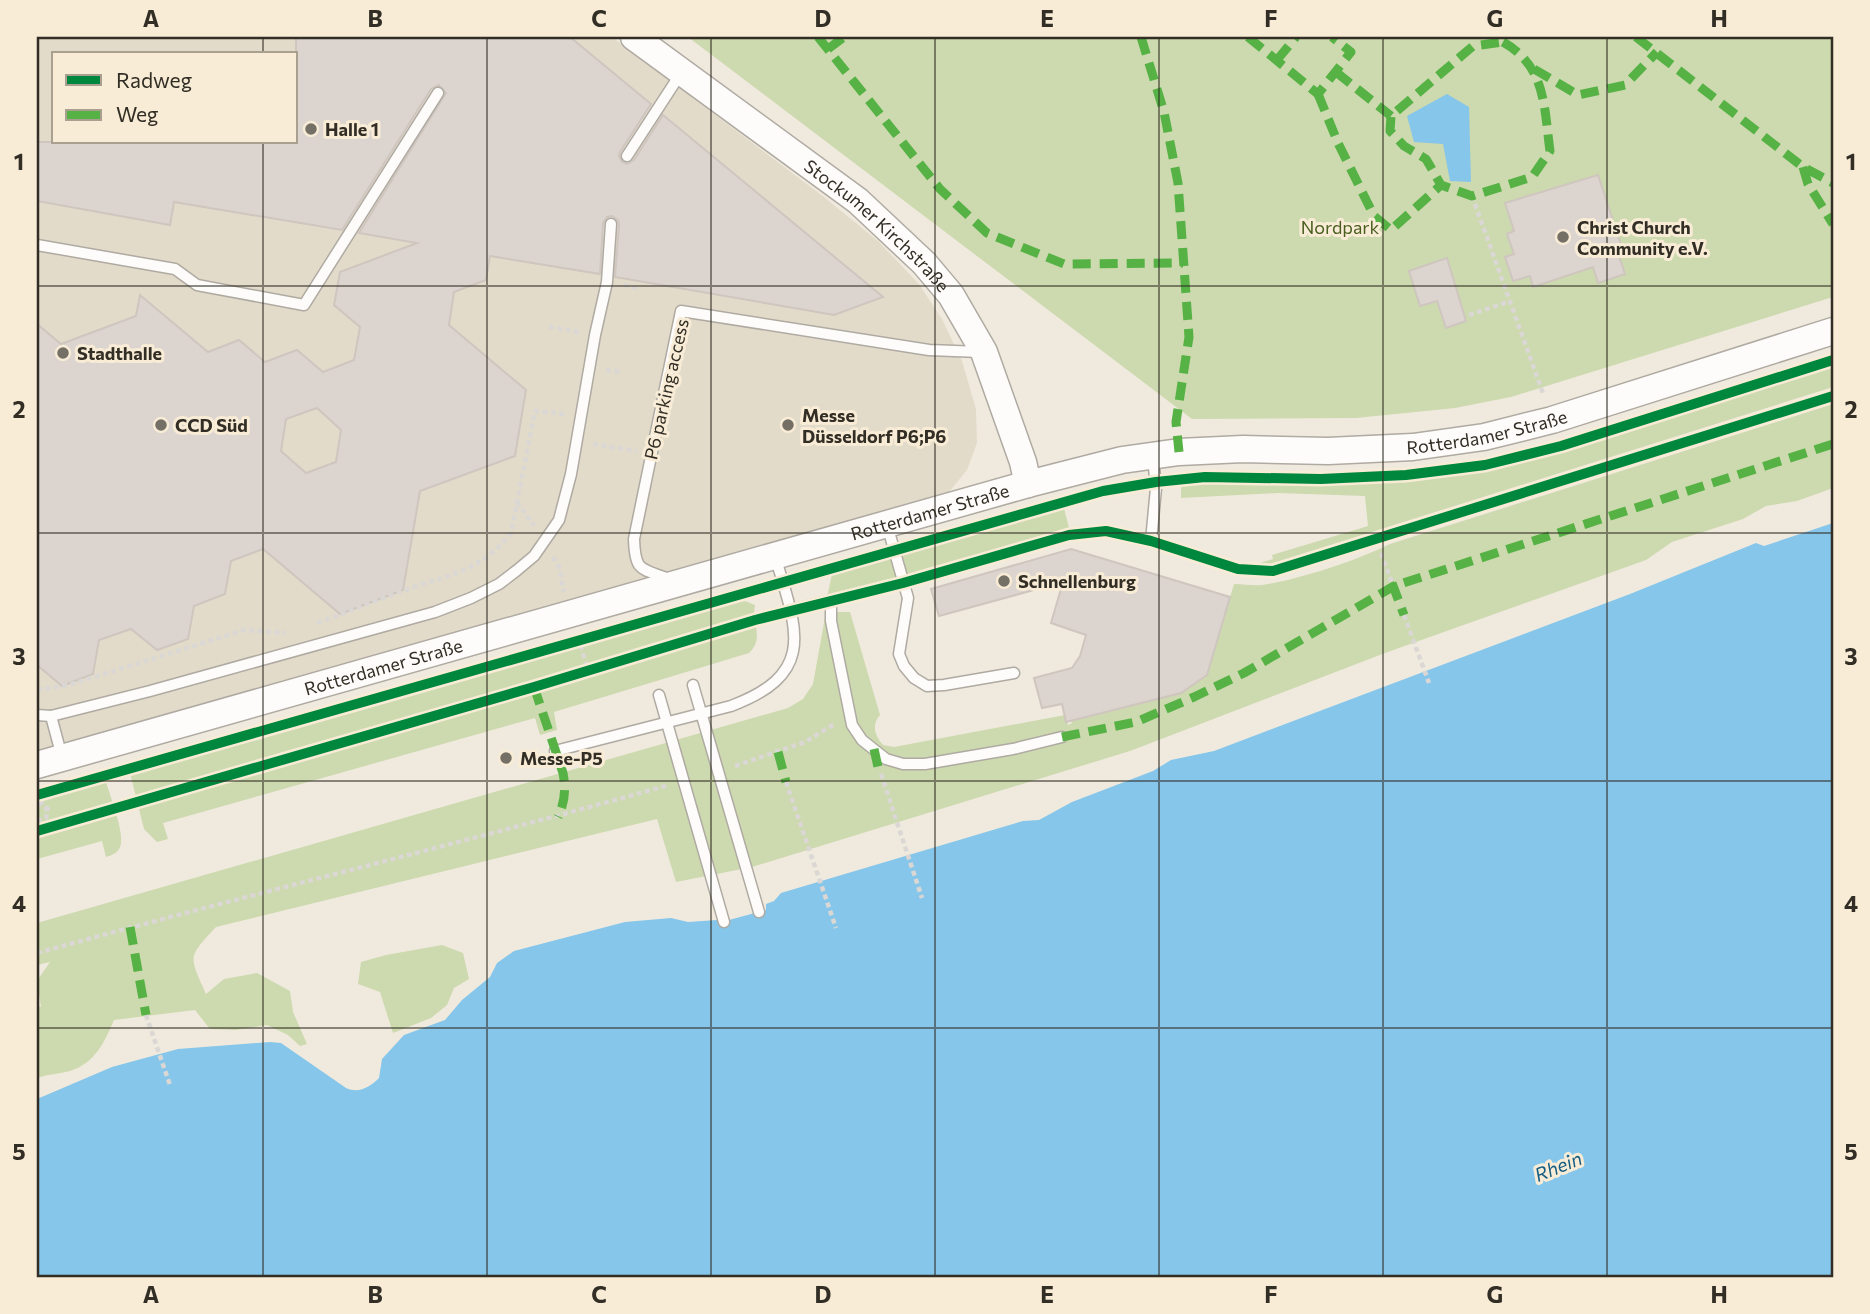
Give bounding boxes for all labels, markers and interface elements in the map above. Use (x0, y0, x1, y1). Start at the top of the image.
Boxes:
text: A (143, 4, 160, 32)
text: B (367, 4, 383, 32)
text: C (591, 4, 607, 32)
text: D (815, 4, 832, 32)
text: E (1040, 4, 1054, 32)
text: F (1264, 4, 1278, 32)
text: G (1487, 4, 1503, 32)
text: H (1710, 4, 1728, 32)
legend (52, 52, 298, 144)
text: Radweg (116, 67, 192, 92)
text: Weg (116, 101, 158, 126)
place label: Halle 1 (325, 118, 379, 140)
marker: Halle 1 (303, 121, 319, 137)
text: 1 (14, 147, 24, 175)
text: 1 (1846, 147, 1856, 175)
street label: Stockumer Kirchstraße (800, 154, 954, 296)
park label: Nordpark (1301, 216, 1380, 238)
place label: Christ Church Community e.V. (1577, 216, 1708, 259)
marker: Christ Church Community e.V. (1555, 229, 1571, 245)
street label: P6 parking access (639, 316, 693, 462)
place label: Stadthalle (77, 342, 162, 364)
marker: Stadthalle (55, 345, 71, 361)
text: 2 (12, 395, 26, 423)
text: 2 (1844, 395, 1858, 423)
place label: Messe Düsseldorf P6;P6 (802, 404, 946, 447)
street label: Rotterdamer Straße (1406, 405, 1570, 458)
place label: CCD Süd (175, 414, 248, 436)
marker: CCD Süd (153, 417, 169, 433)
marker: Messe Düsseldorf P6;P6 (780, 417, 796, 433)
street label: Rotterdamer Straße (848, 479, 1011, 545)
place label: Schnellenburg (1018, 570, 1136, 592)
marker: Schnellenburg (996, 573, 1012, 589)
street label: Rotterdamer Straße (302, 634, 465, 700)
text: 3 (12, 642, 26, 670)
text: 3 (1844, 642, 1858, 670)
place label: Messe-P5 (520, 747, 603, 769)
marker: Messe-P5 (498, 750, 514, 766)
text: 4 (12, 889, 26, 917)
text: 4 (1844, 889, 1858, 917)
text: 5 (12, 1137, 26, 1165)
text: 5 (1844, 1137, 1858, 1165)
water label: Rhein (1531, 1146, 1585, 1186)
text: A (143, 1280, 160, 1308)
text: B (367, 1280, 383, 1308)
text: C (591, 1280, 607, 1308)
text: D (815, 1280, 832, 1308)
text: E (1040, 1280, 1054, 1308)
text: F (1264, 1280, 1278, 1308)
text: G (1487, 1280, 1503, 1308)
text: H (1710, 1280, 1728, 1308)

